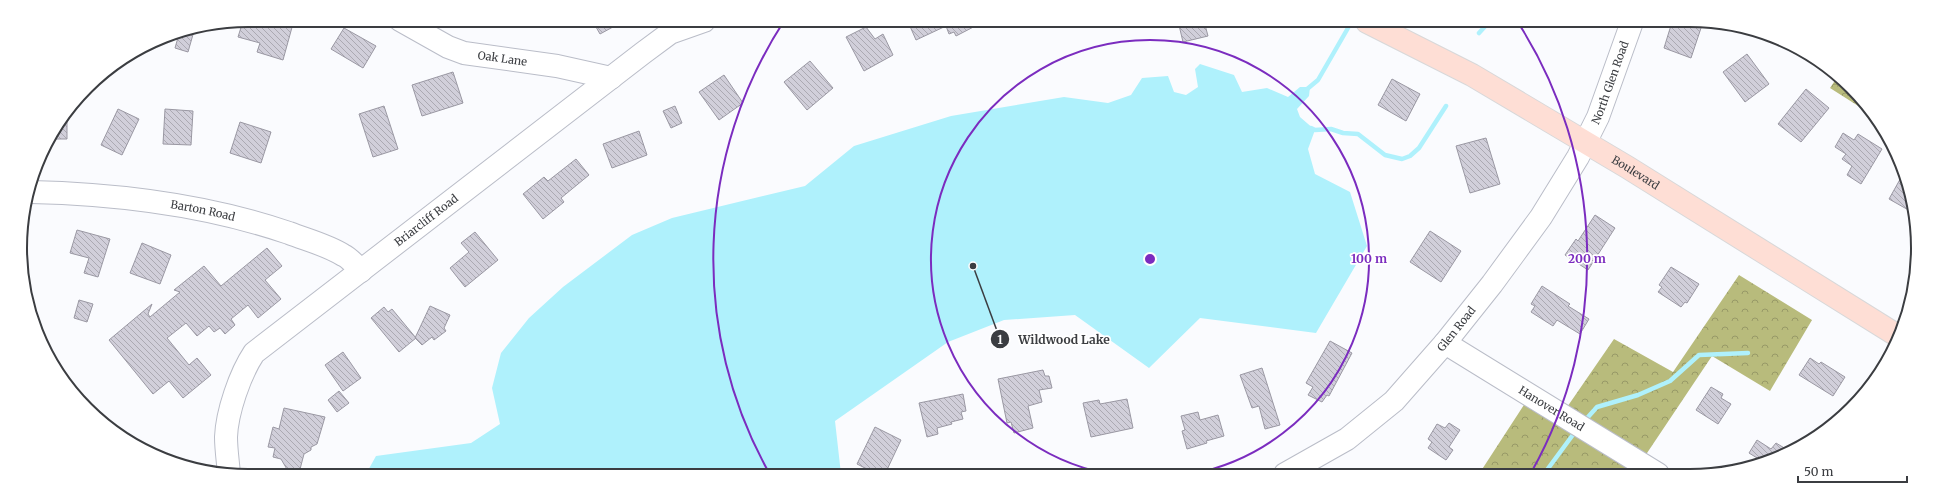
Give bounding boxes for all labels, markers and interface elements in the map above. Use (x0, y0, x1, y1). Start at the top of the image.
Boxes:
street label: North Glen Road (1588, 39, 1632, 127)
street label: Oak Lane (477, 48, 528, 69)
street label: Boulevard (1609, 152, 1662, 193)
street label: Briarcliff Road (392, 191, 461, 249)
street label: Barton Road (169, 197, 237, 224)
text: 100 m (1351, 251, 1387, 266)
text: 200 m (1568, 251, 1606, 266)
centre of rings (1143, 252, 1157, 266)
street label: Glen Road (1434, 303, 1479, 354)
callout: Wildwood Lake (990, 327, 1118, 351)
text: 1 (997, 332, 1003, 347)
text: Wildwood Lake (1017, 332, 1110, 347)
street label: Hanover Road (1516, 383, 1587, 434)
scale bar (1798, 458, 1907, 484)
text: 50 m (1804, 464, 1833, 479)

